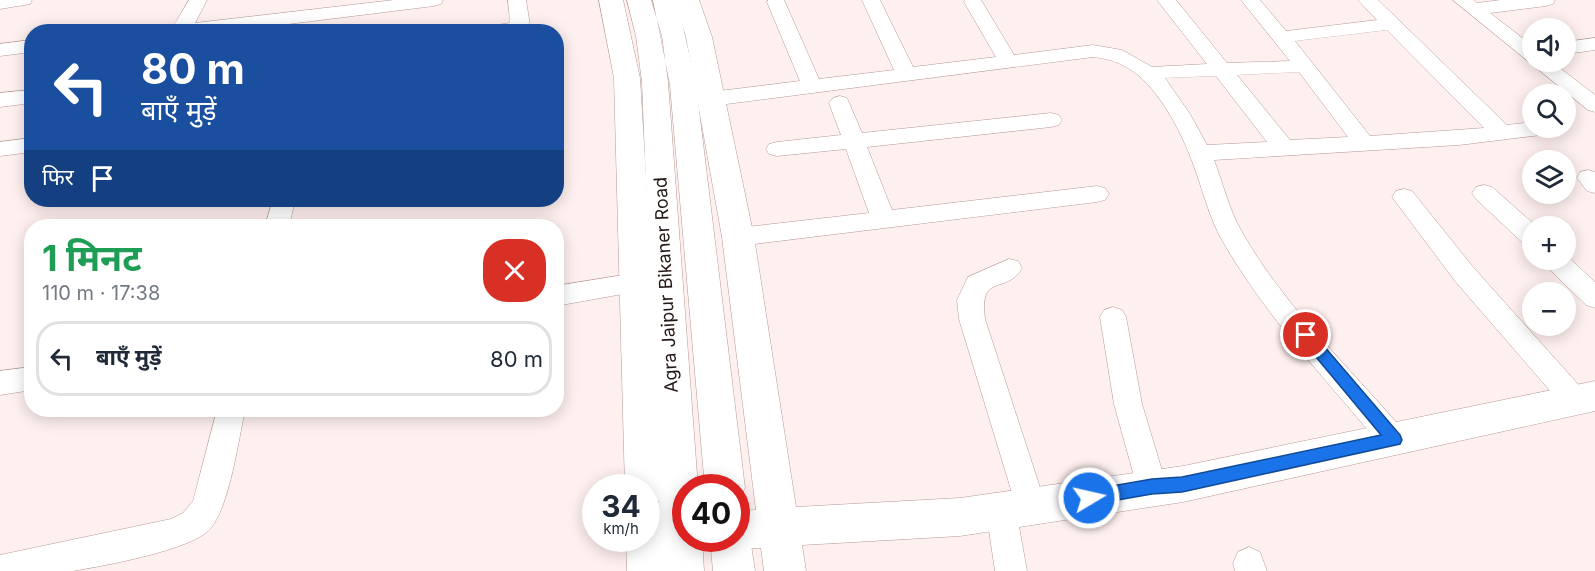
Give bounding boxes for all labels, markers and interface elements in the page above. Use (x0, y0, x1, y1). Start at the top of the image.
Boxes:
map controls (1522, 18, 1576, 336)
button: sound (1522, 18, 1576, 72)
text: 80 m (141, 43, 245, 94)
icon: left (42, 48, 120, 126)
button: search (1522, 84, 1576, 138)
text: बाएँ मुड़ें (141, 94, 217, 127)
button: layers (1522, 150, 1576, 204)
icon: arrive (86, 162, 119, 195)
text: फिर (42, 164, 74, 190)
street label: Agra Jaipur Bikaner Road (649, 177, 682, 394)
button: + (1522, 216, 1576, 270)
text: 1 मिनट (42, 236, 142, 280)
button: close (483, 239, 546, 302)
text: 110 m · 17:38 (42, 281, 160, 305)
button: − (1522, 282, 1576, 336)
pin (1280, 309, 1331, 360)
icon: arrive (1289, 318, 1322, 351)
icon: left (45, 342, 78, 375)
text: बाएँ मुड़ें (96, 344, 162, 370)
text: 80 m (490, 346, 543, 372)
position arrow (1057, 466, 1121, 530)
speed limit sign: 40 (672, 474, 750, 552)
text: 34 (601, 488, 641, 524)
text: km/h (603, 519, 639, 538)

